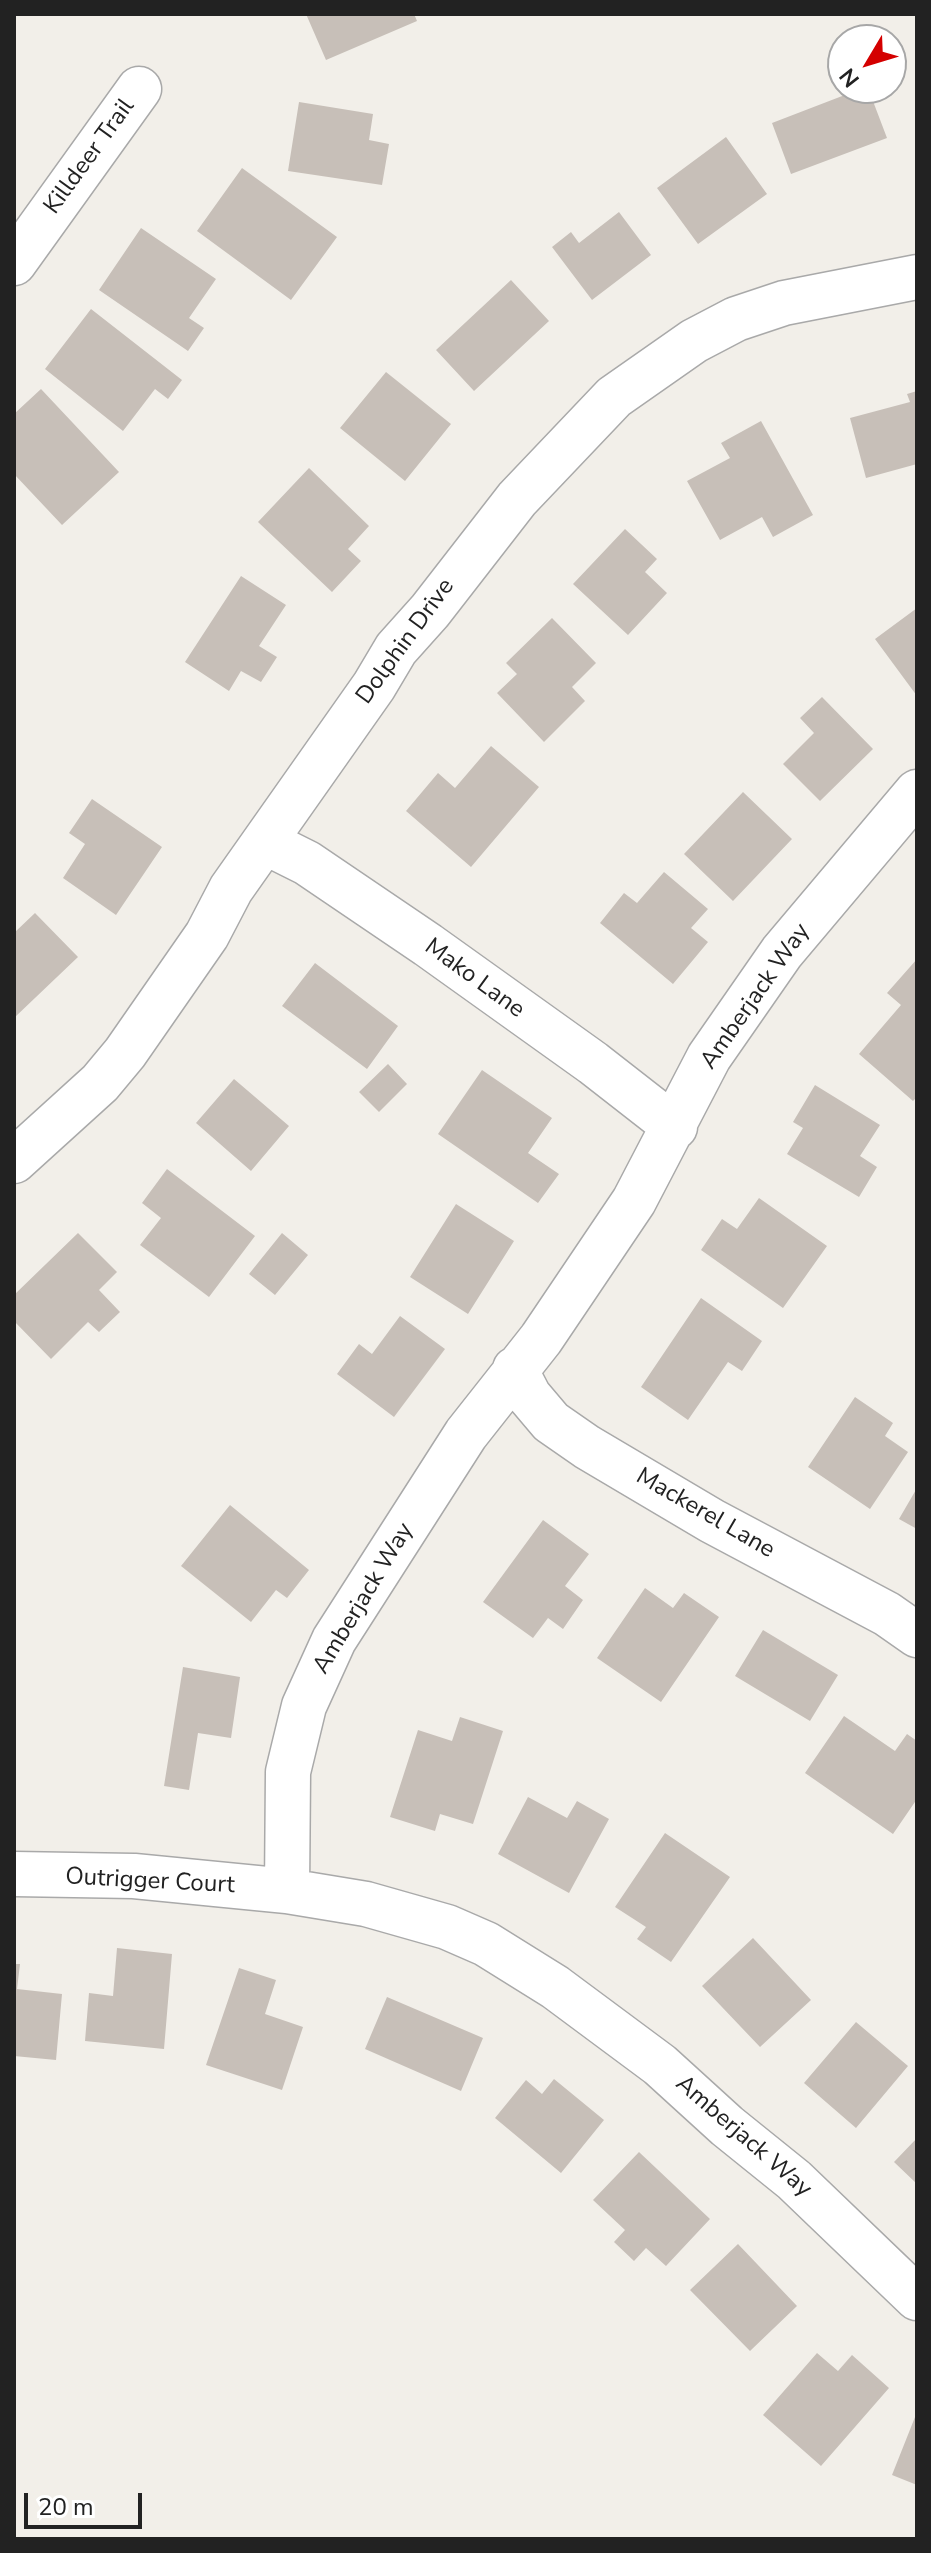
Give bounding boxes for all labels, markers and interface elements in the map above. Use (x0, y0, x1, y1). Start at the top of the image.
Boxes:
north arrow (827, 24, 907, 104)
text: N (833, 62, 867, 93)
street label: Killdeer Trail (39, 94, 141, 220)
street label: Dolphin Drive (351, 574, 461, 710)
street label: Amberjack Way (695, 919, 817, 1075)
street label: Mako Lane (418, 933, 530, 1025)
street label: Mackerel Lane (630, 1463, 780, 1565)
street label: Amberjack Way (308, 1518, 420, 1680)
street label: Outrigger Court (64, 1863, 236, 1901)
street label: Amberjack Way (669, 2070, 817, 2204)
scale bar (28, 2477, 146, 2527)
text: 20 m (38, 2491, 94, 2523)

